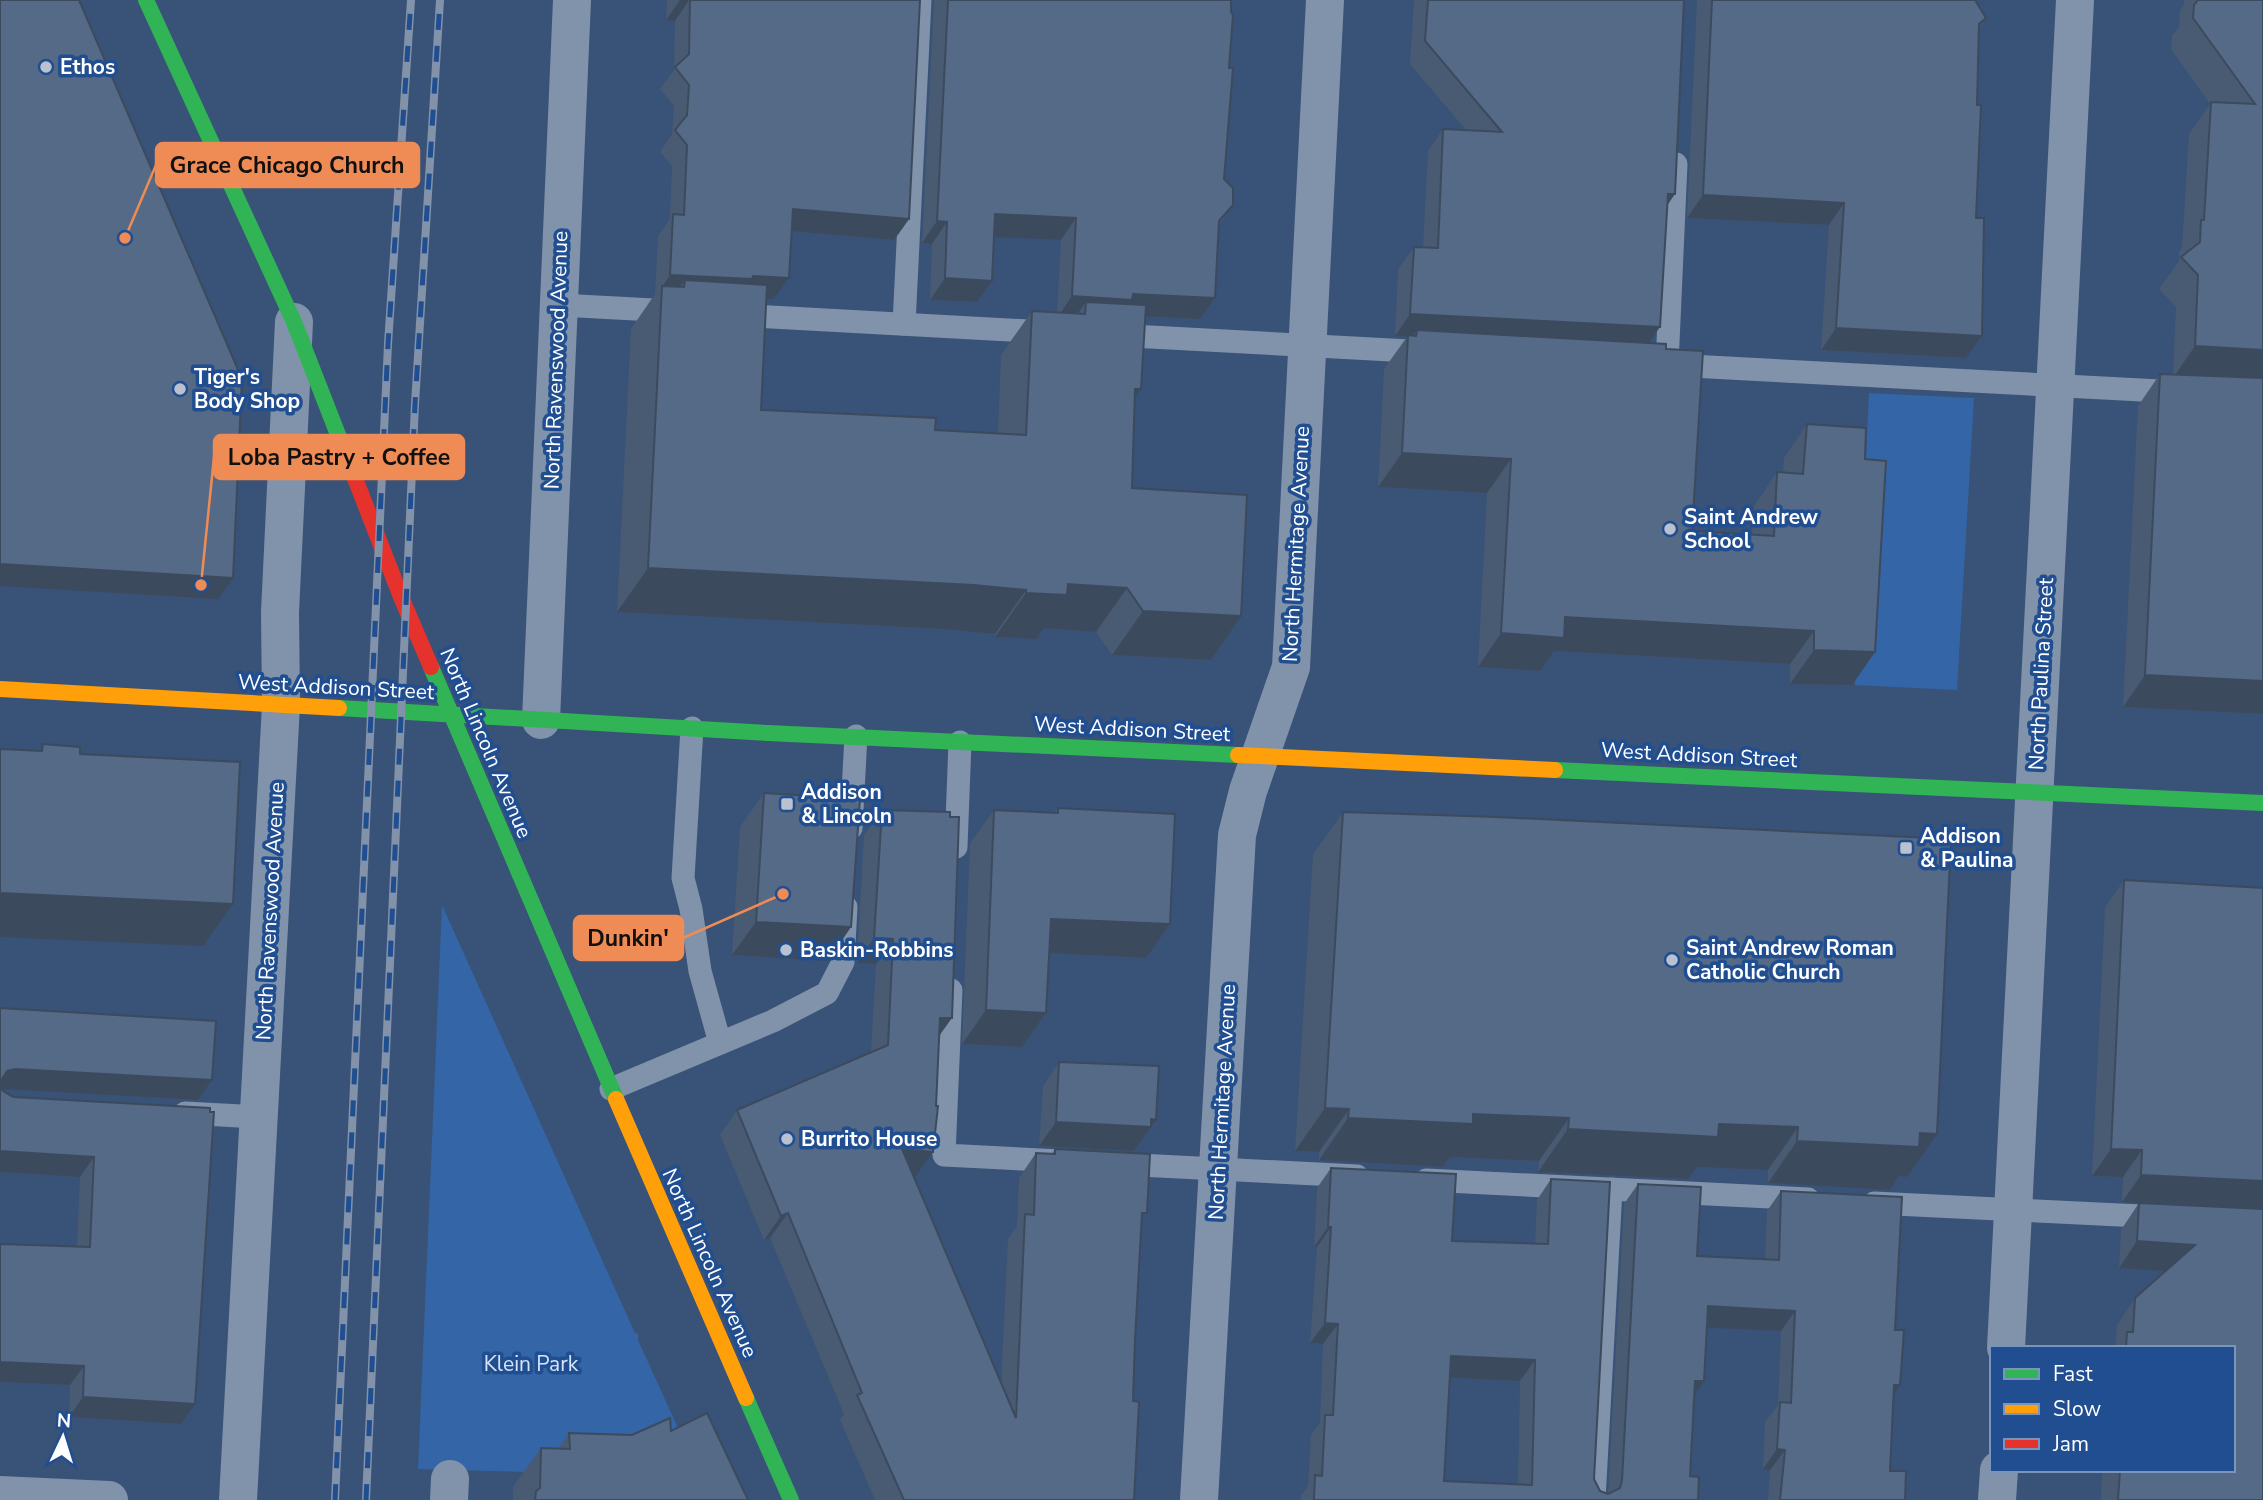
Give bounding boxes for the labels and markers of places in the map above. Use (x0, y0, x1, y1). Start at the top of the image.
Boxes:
place label: Ethos (60, 53, 115, 81)
marker: Ethos (38, 59, 54, 75)
callout: Grace Chicago Church (156, 143, 419, 187)
place label: Tiger's Body Shop (194, 363, 300, 415)
marker: Tiger's Body Shop (172, 381, 188, 397)
callout: Loba Pastry + Coffee (214, 435, 464, 479)
place label: Saint Andrew School (1684, 503, 1818, 555)
marker: Saint Andrew School (1662, 521, 1678, 537)
place label: Addison & Lincoln (801, 778, 892, 830)
marker: Addison & Lincoln (779, 796, 795, 812)
place label: Addison & Paulina (1920, 822, 2014, 874)
marker: Addison & Paulina (1898, 840, 1914, 856)
callout: Dunkin' (574, 916, 683, 960)
place label: Saint Andrew Roman Catholic Church (1686, 934, 1894, 986)
place label: Baskin-Robbins (800, 936, 954, 964)
marker: Baskin-Robbins (778, 942, 794, 958)
marker: Saint Andrew Roman Catholic Church (1664, 952, 1680, 968)
place label: Burrito House (801, 1125, 937, 1153)
marker: Burrito House (779, 1131, 795, 1147)

